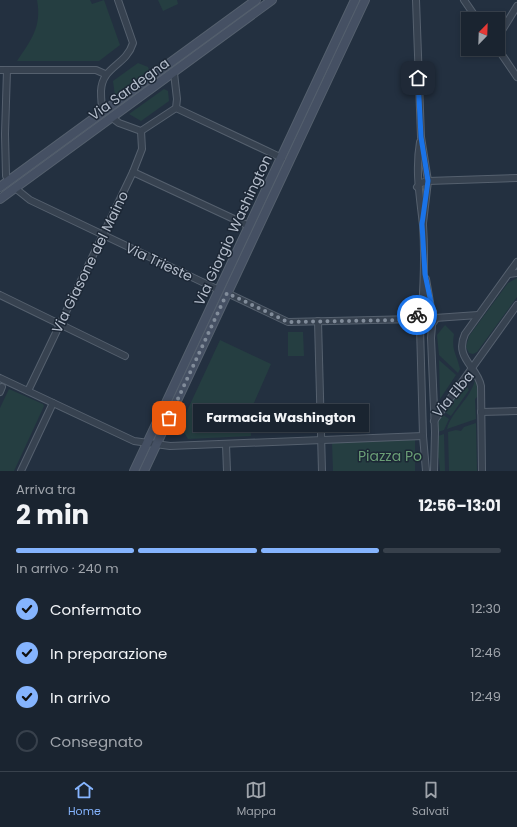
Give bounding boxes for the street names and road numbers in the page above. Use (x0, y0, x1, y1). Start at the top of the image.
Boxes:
street label: Via Sardegna (85, 53, 173, 125)
street label: Via Giorgio Washington (189, 151, 277, 309)
street label: Via Giasone del Maino (47, 188, 133, 336)
street label: Via Trieste (122, 238, 196, 286)
street label: Via Elba (427, 366, 479, 422)

